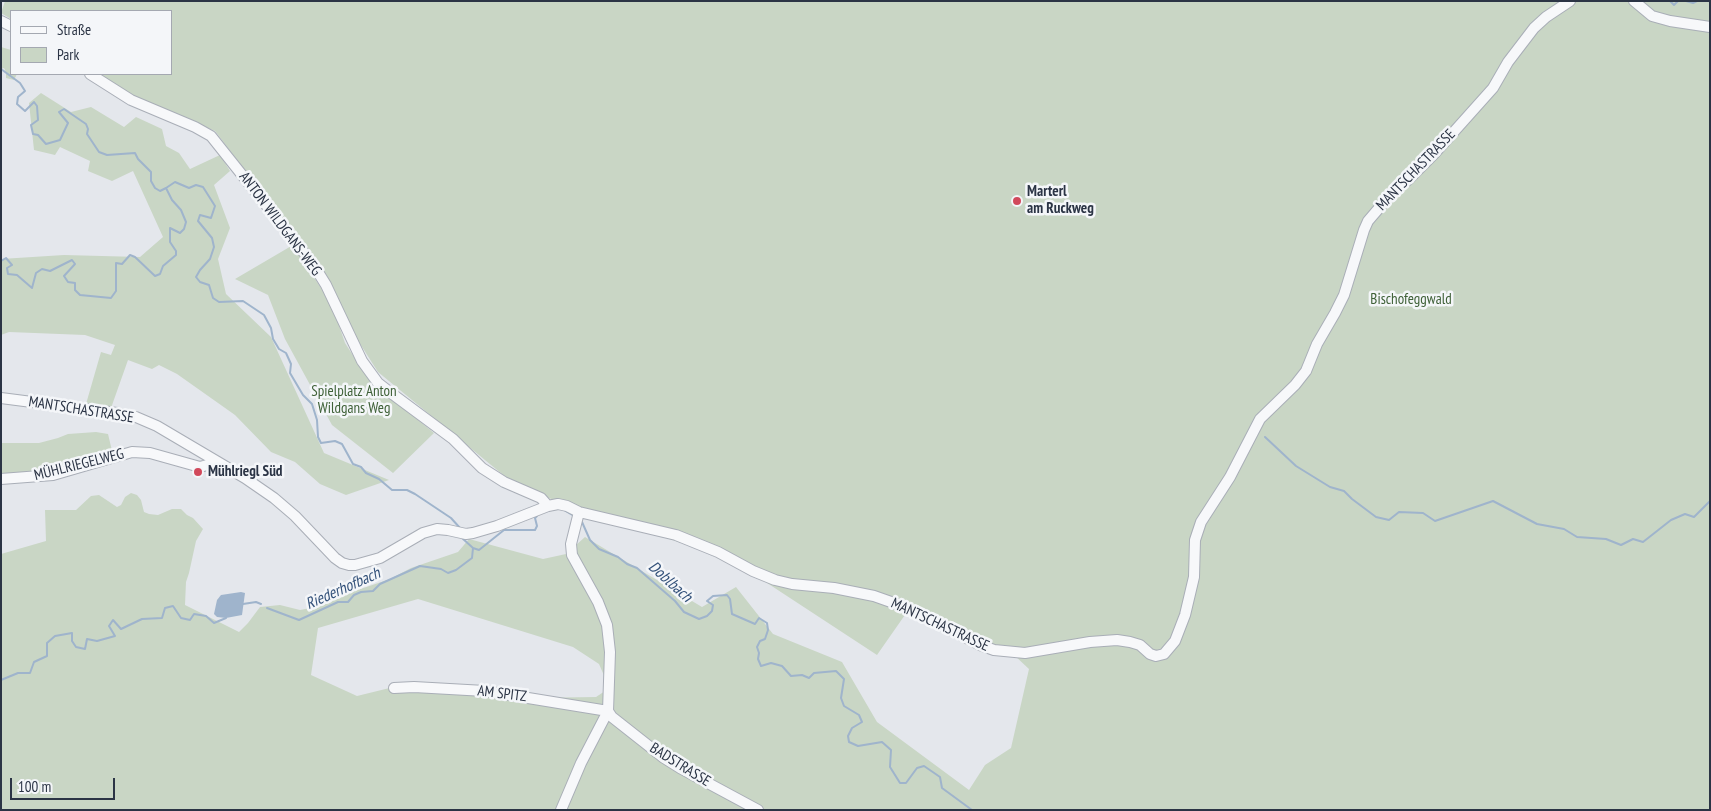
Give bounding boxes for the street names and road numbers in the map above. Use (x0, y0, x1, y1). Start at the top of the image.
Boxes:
street label: MANTSCHASTRASSE (1373, 126, 1459, 214)
street label: ANTON WILDGANS-WEG (235, 168, 325, 280)
street label: MANTSCHASTRASSE (27, 393, 135, 427)
street label: MÜHLRIEGELWEG (32, 445, 126, 485)
street label: MANTSCHASTRASSE (888, 594, 992, 656)
street label: AM SPITZ (476, 682, 528, 706)
street label: BADSTRASSE (646, 739, 714, 791)

